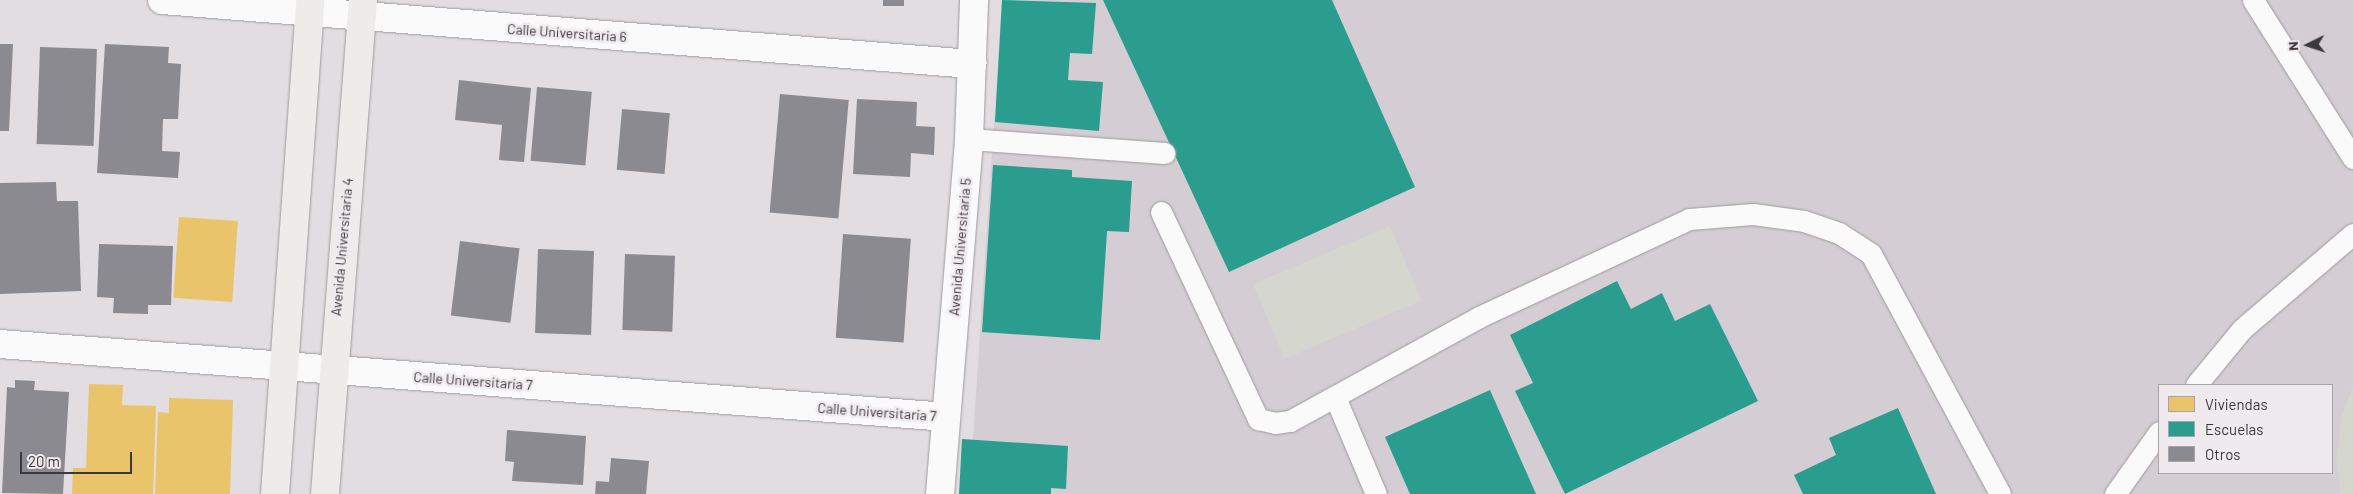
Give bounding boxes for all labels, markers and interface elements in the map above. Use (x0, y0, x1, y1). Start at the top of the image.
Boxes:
street label: Calle Universitaria 6 (507, 20, 627, 46)
north arrow (2283, 20, 2333, 70)
text: N (2284, 41, 2301, 51)
street label: Avenida Universitaria 4 (328, 177, 356, 317)
street label: Avenida Universitaria 5 (946, 177, 974, 317)
street label: Calle Universitaria 7 (413, 368, 533, 394)
legend (2158, 384, 2333, 474)
text: Viviendas (2205, 395, 2268, 413)
street label: Calle Universitaria 7 (817, 399, 937, 425)
text: Escuelas (2205, 420, 2263, 438)
scale bar (22, 442, 135, 474)
text: Otros (2205, 445, 2241, 463)
text: 20 m (28, 452, 60, 470)

